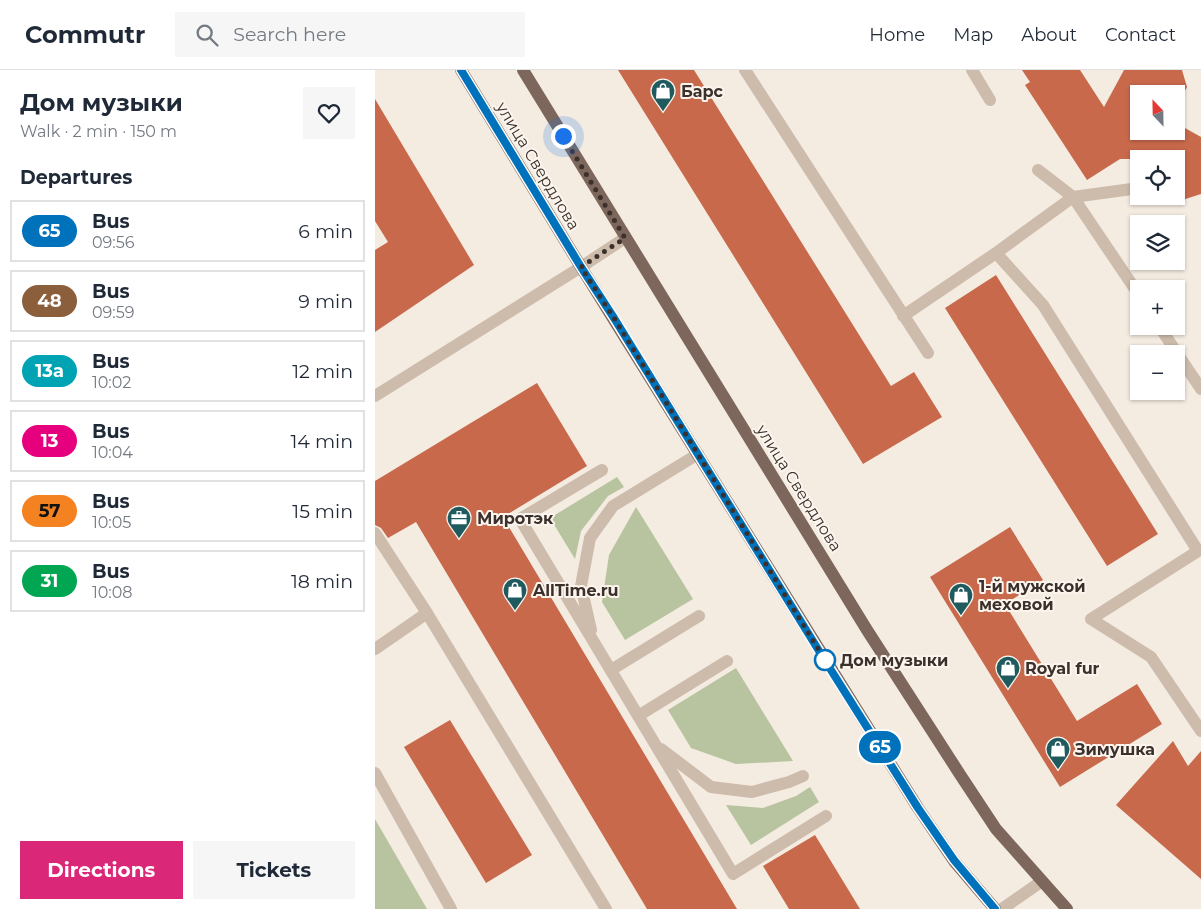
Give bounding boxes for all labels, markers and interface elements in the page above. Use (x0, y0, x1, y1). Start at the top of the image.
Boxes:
search box (175, 12, 525, 57)
text: Commutr (25, 20, 145, 49)
icon: search (193, 21, 221, 49)
text: Search here (233, 23, 346, 46)
text: Home (869, 24, 925, 46)
text: Map (953, 24, 993, 46)
text: About (1021, 24, 1077, 46)
text: Contact (1105, 24, 1176, 46)
shop icon: Барс (650, 78, 676, 112)
place label: Барс (681, 82, 724, 101)
north arrow (1130, 85, 1185, 140)
map controls (1130, 85, 1185, 400)
button: heart (303, 87, 355, 139)
text: Дом музыки (20, 88, 183, 117)
street label: улица Свердлова (492, 98, 584, 233)
text: Walk · 2 min · 150 m (20, 122, 177, 141)
your location (551, 124, 576, 149)
button: locate (1130, 150, 1185, 205)
text: Departures (20, 166, 132, 189)
text: Bus (92, 210, 130, 233)
button: layers (1130, 215, 1185, 270)
text: 65 (38, 220, 61, 242)
text: 6 min (298, 220, 353, 243)
text: 09:56 (92, 233, 135, 252)
text: Bus (92, 280, 130, 303)
button: + (1130, 280, 1185, 335)
text: 48 (37, 290, 62, 312)
text: 9 min (298, 290, 353, 313)
text: 09:59 (92, 303, 135, 322)
button: − (1130, 345, 1185, 400)
text: Bus (92, 350, 130, 373)
text: 13а (35, 360, 64, 382)
text: 12 min (292, 360, 353, 383)
text: 10:02 (92, 373, 131, 392)
text: Bus (92, 420, 130, 443)
street label: улица Свердлова (752, 420, 846, 555)
text: 13 (41, 430, 58, 452)
text: 14 min (290, 430, 353, 453)
text: 10:04 (92, 443, 133, 462)
text: Bus (92, 490, 130, 513)
text: 57 (39, 500, 60, 522)
text: 15 min (292, 500, 353, 523)
office icon: Миротэк (446, 505, 472, 539)
place label: Миротэк (477, 509, 554, 528)
text: 10:05 (92, 513, 131, 532)
text: Bus (92, 560, 130, 583)
text: 31 (41, 570, 58, 592)
text: 18 min (291, 570, 353, 593)
shop icon: AllTime.ru (502, 577, 528, 611)
place label: 1-й мужской меховой (979, 577, 1086, 614)
place label: AllTime.ru (532, 581, 619, 600)
shop icon: 1-й мужской меховой (948, 582, 974, 616)
text: 10:08 (92, 583, 133, 602)
marker: Дом музыки (814, 649, 836, 671)
place label: Дом музыки (840, 651, 948, 670)
shop icon: Royal fur (995, 655, 1021, 689)
place label: Royal fur (1025, 659, 1100, 678)
line badge: 65 (857, 731, 903, 763)
text: 65 (869, 736, 891, 758)
shop icon: Зимушка (1045, 736, 1071, 770)
place label: Зимушка (1074, 740, 1155, 759)
button: Directions (20, 841, 183, 899)
button: Tickets (193, 841, 355, 899)

